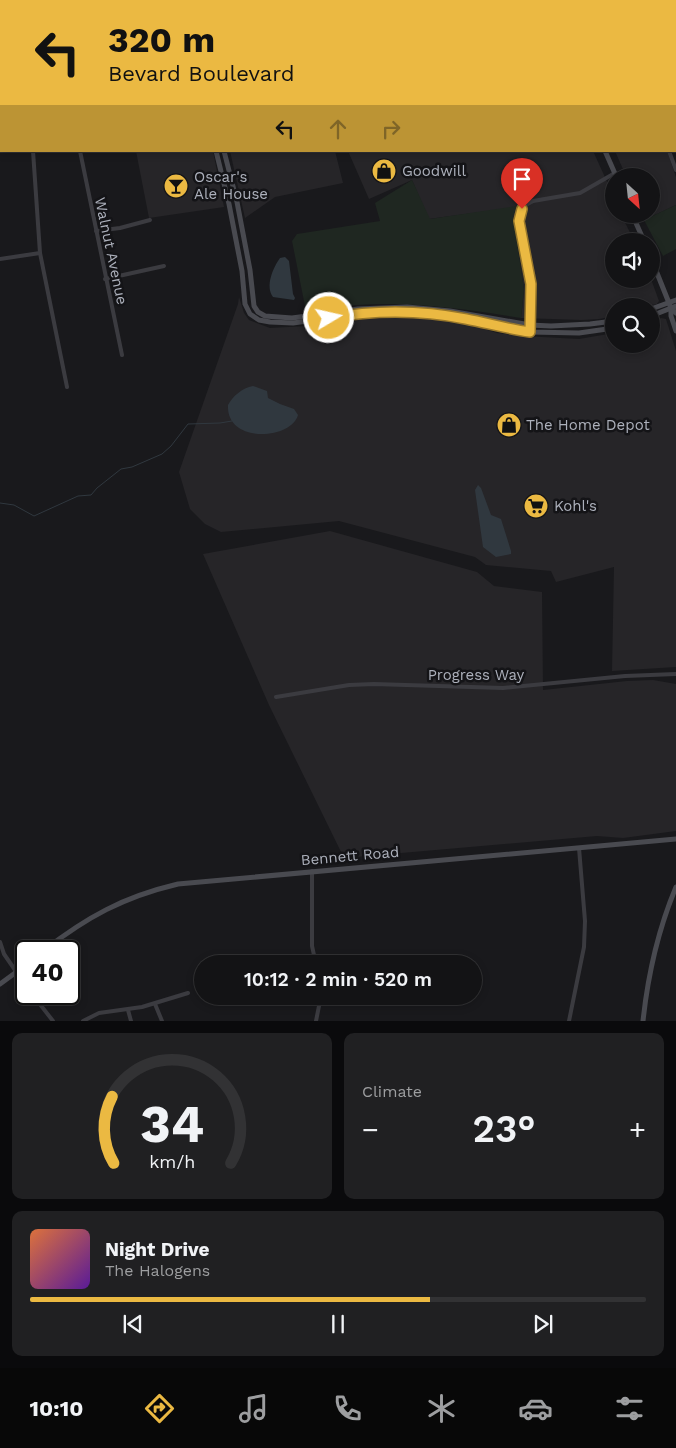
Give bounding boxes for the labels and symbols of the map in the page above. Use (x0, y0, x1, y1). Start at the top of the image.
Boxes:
shop icon: Goodwill (371, 158, 397, 184)
pin (501, 158, 543, 209)
place label: Goodwill (402, 162, 466, 180)
place label: Oscar's Ale House (194, 168, 268, 203)
north arrow (605, 168, 660, 222)
bar icon: Oscar's Ale House (163, 173, 189, 199)
street label: Walnut Avenue (91, 196, 131, 306)
position arrow (302, 291, 354, 343)
shop icon: The Home Depot (496, 412, 522, 438)
place label: The Home Depot (526, 416, 651, 434)
supermarket icon: Kohl's (523, 493, 549, 519)
place label: Kohl's (554, 497, 597, 515)
street label: Progress Way (428, 666, 525, 684)
street label: Bennett Road (300, 843, 400, 869)
speed limit sign: 40 (15, 940, 80, 1005)

